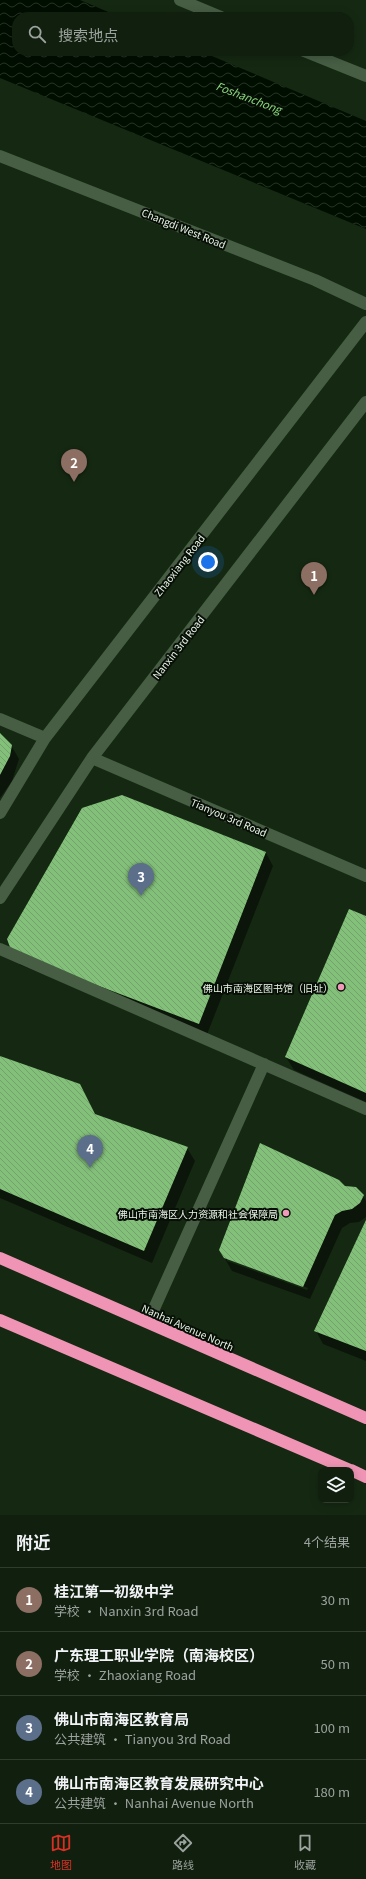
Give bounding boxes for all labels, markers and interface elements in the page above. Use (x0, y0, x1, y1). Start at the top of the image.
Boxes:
search box (12, 12, 354, 56)
icon: search (26, 23, 48, 45)
text: 搜索地点 (58, 24, 118, 45)
water label: Foshanchong (214, 77, 286, 117)
street label: Changdi West Road (140, 204, 228, 252)
pin: 2 (61, 449, 87, 482)
street label: Zhaoxiang Road (150, 531, 208, 599)
your location (198, 552, 218, 572)
pin: 1 (301, 562, 327, 595)
street label: Nanxin 3rd Road (148, 612, 208, 682)
street label: Tianyou 3rd Road (189, 794, 269, 840)
pin: 3 (128, 863, 154, 896)
place label: 佛山市南海区图书馆（旧址） (202, 980, 333, 995)
marker: 佛山市南海区图书馆（旧址） (336, 982, 346, 992)
pin: 4 (77, 1135, 103, 1168)
place label: 佛山市南海区人力资源和社会保障局 (117, 1206, 278, 1221)
marker: 佛山市南海区人力资源和社会保障局 (281, 1208, 291, 1218)
street label: Nanhai Avenue North (140, 1300, 236, 1354)
map controls (318, 1467, 354, 1503)
button: layers (318, 1467, 354, 1503)
text: 附近 (16, 1529, 50, 1554)
text: 4个结果 (304, 1532, 350, 1551)
text: 桂江第一初级中学 (54, 1580, 174, 1601)
text: 1 (25, 1590, 33, 1609)
text: 30 m (321, 1590, 350, 1609)
text: 学校 · Nanxin 3rd Road (54, 1601, 199, 1620)
text: 广东理工职业学院（南海校区） (54, 1644, 264, 1665)
text: 2 (25, 1654, 33, 1673)
text: 50 m (321, 1654, 350, 1673)
text: 学校 · Zhaoxiang Road (54, 1665, 196, 1684)
text: 佛山市南海区教育局 (54, 1708, 189, 1729)
text: 3 (25, 1718, 33, 1737)
text: 100 m (313, 1718, 350, 1737)
text: 公共建筑 · Tianyou 3rd Road (54, 1729, 231, 1748)
text: 佛山市南海区教育发展研究中心 (54, 1772, 264, 1793)
text: 4 (25, 1782, 33, 1801)
text: 180 m (313, 1782, 350, 1801)
text: 公共建筑 · Nanhai Avenue North (54, 1793, 254, 1812)
tab: 地图 (50, 1832, 72, 1872)
tab: 路线 (172, 1832, 194, 1872)
tab: 收藏 (294, 1832, 316, 1872)

